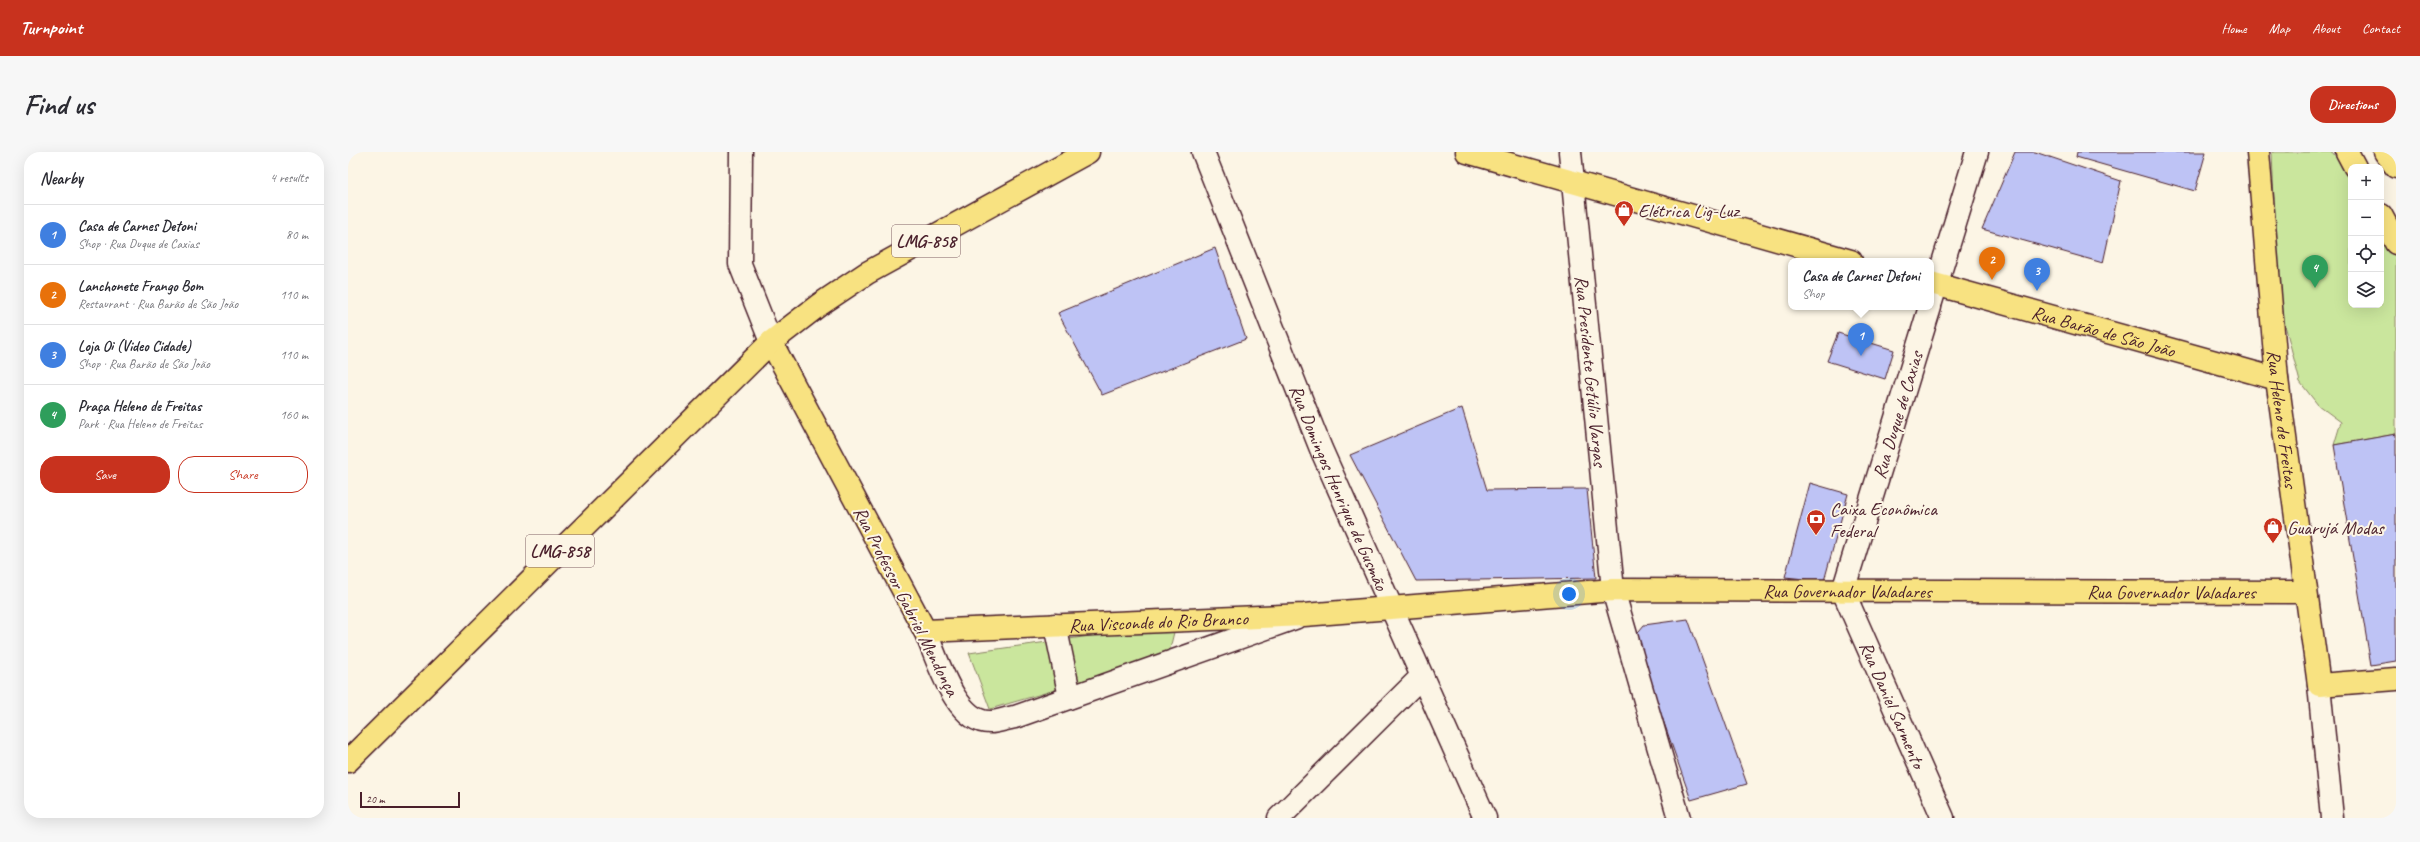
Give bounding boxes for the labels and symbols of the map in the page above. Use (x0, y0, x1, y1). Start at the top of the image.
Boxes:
shop icon: Elétrica Lig-Luz (1613, 199, 1635, 227)
place label: Elétrica Lig-Luz (1638, 199, 1741, 223)
road number: LMG-858 (892, 225, 960, 257)
pin: 2 (1979, 247, 2005, 280)
pin: 4 (2302, 255, 2328, 288)
pin: 3 (2024, 258, 2050, 291)
street label: Rua Presidente Getúlio Vargas (1569, 274, 1612, 470)
street label: Rua Barão de São João (2029, 301, 2179, 363)
pin: 1 (1848, 323, 1874, 356)
street label: Rua Duque de Caxias (1867, 346, 1929, 482)
street label: Rua Heleno de Freitas (2262, 349, 2303, 491)
street label: Rua Domingos Henrique de Gusmão (1284, 381, 1394, 595)
place label: Caixa Econômica Federal (1830, 497, 1938, 543)
street label: Rua Professor Gabriel Mendonça (848, 503, 965, 702)
bank icon: Caixa Econômica Federal (1805, 508, 1827, 536)
shop icon: Guarujá Modas (2262, 516, 2284, 544)
place label: Guarujá Modas (2287, 516, 2385, 540)
road number: LMG-858 (526, 535, 594, 567)
street label: Rua Governador Valadares (1763, 579, 1933, 604)
street label: Rua Governador Valadares (2087, 580, 2257, 605)
your location (1559, 584, 1579, 604)
street label: Rua Visconde do Rio Branco (1068, 606, 1250, 638)
street label: Rua Daniel Sarmento (1854, 638, 1931, 774)
scale bar (360, 790, 460, 809)

